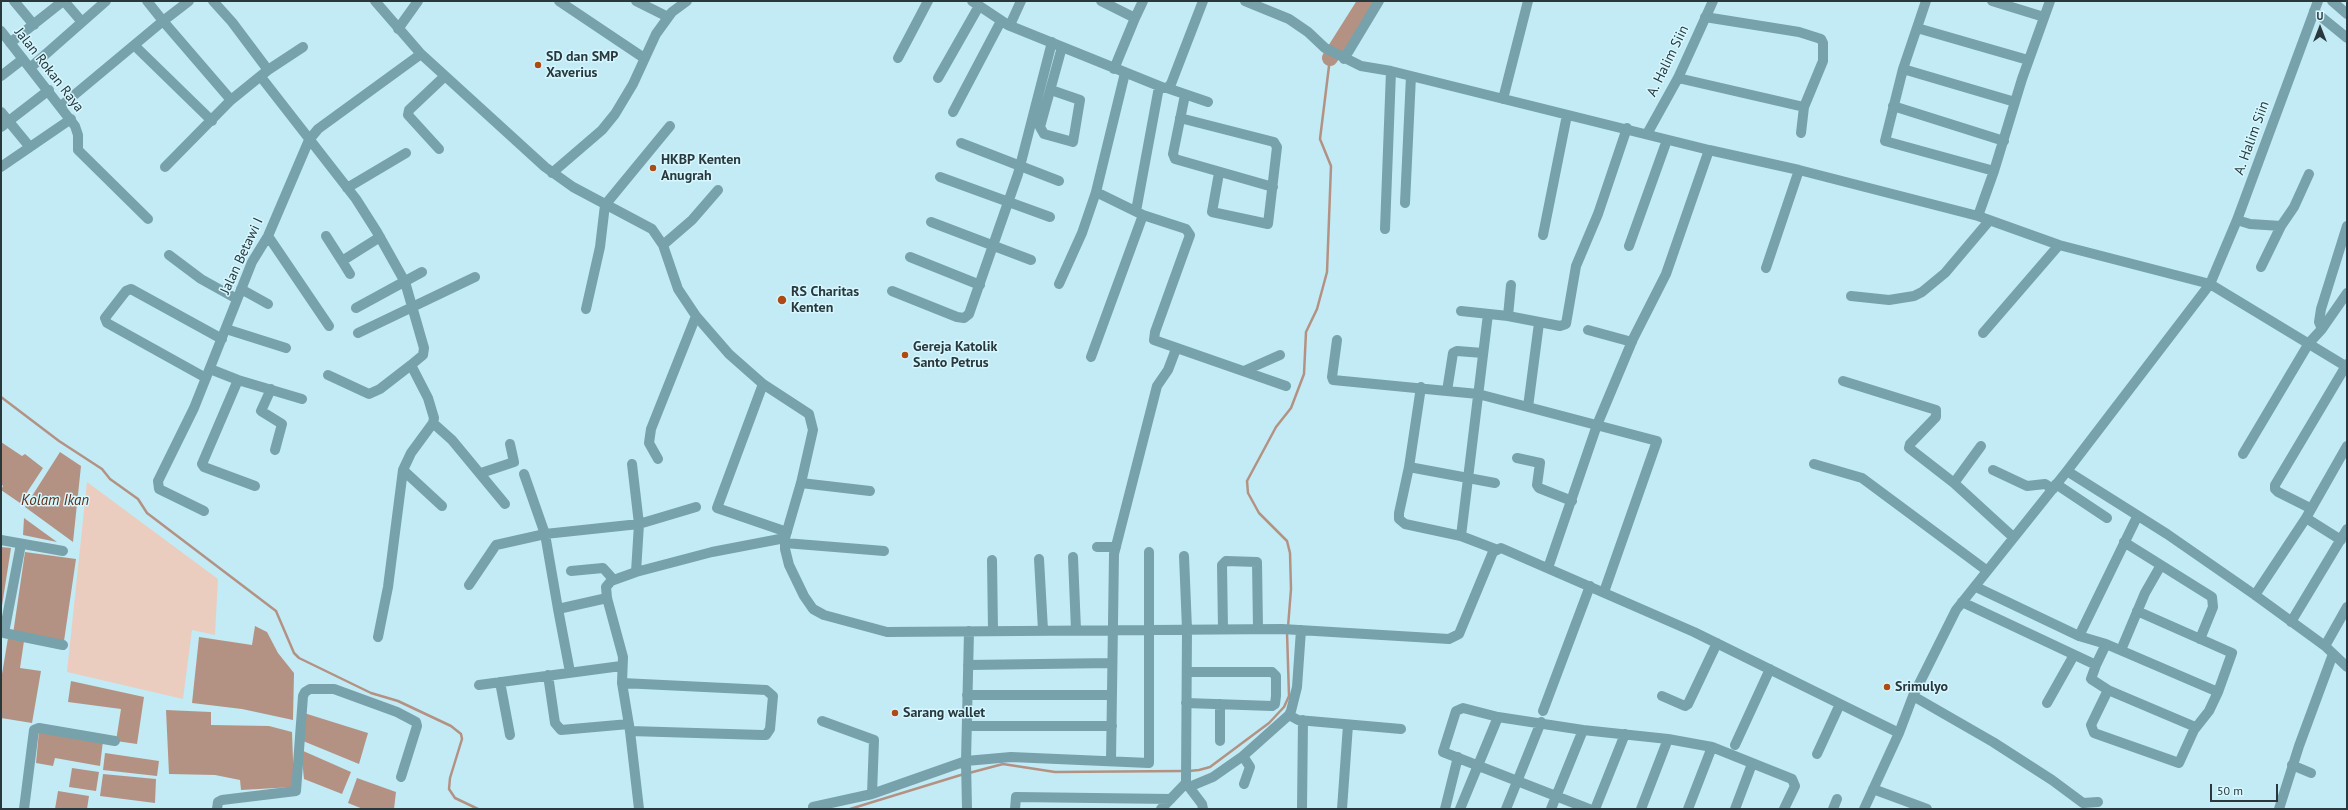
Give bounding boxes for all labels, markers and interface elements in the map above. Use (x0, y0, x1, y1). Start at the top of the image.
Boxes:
north arrow (2300, 8, 2340, 48)
text: U (2317, 9, 2323, 23)
street label: A. Halim Siin (1644, 23, 1692, 99)
street label: Jalan Rokan Raya (11, 25, 87, 115)
place label: SD dan SMP Xaverius (546, 49, 618, 82)
marker: SD dan SMP Xaverius (533, 60, 543, 70)
street label: A. Halim Siin (2231, 99, 2273, 177)
place label: HKBP Kenten Anugrah (661, 152, 741, 184)
marker: HKBP Kenten Anugrah (648, 163, 658, 173)
street label: Jalan Betawi I (217, 215, 267, 297)
place label: RS Charitas Kenten (791, 284, 859, 316)
marker: RS Charitas Kenten (776, 294, 788, 306)
place label: Gereja Katolik Santo Petrus (913, 339, 997, 372)
marker: Gereja Katolik Santo Petrus (900, 350, 910, 360)
water label: Kolam Ikan (21, 492, 89, 510)
place label: Srimulyo (1895, 679, 1948, 695)
marker: Srimulyo (1882, 682, 1892, 692)
place label: Sarang wallet (903, 705, 985, 721)
marker: Sarang wallet (890, 708, 900, 718)
scale bar (2212, 776, 2280, 802)
text: 50 m (2217, 783, 2243, 798)

